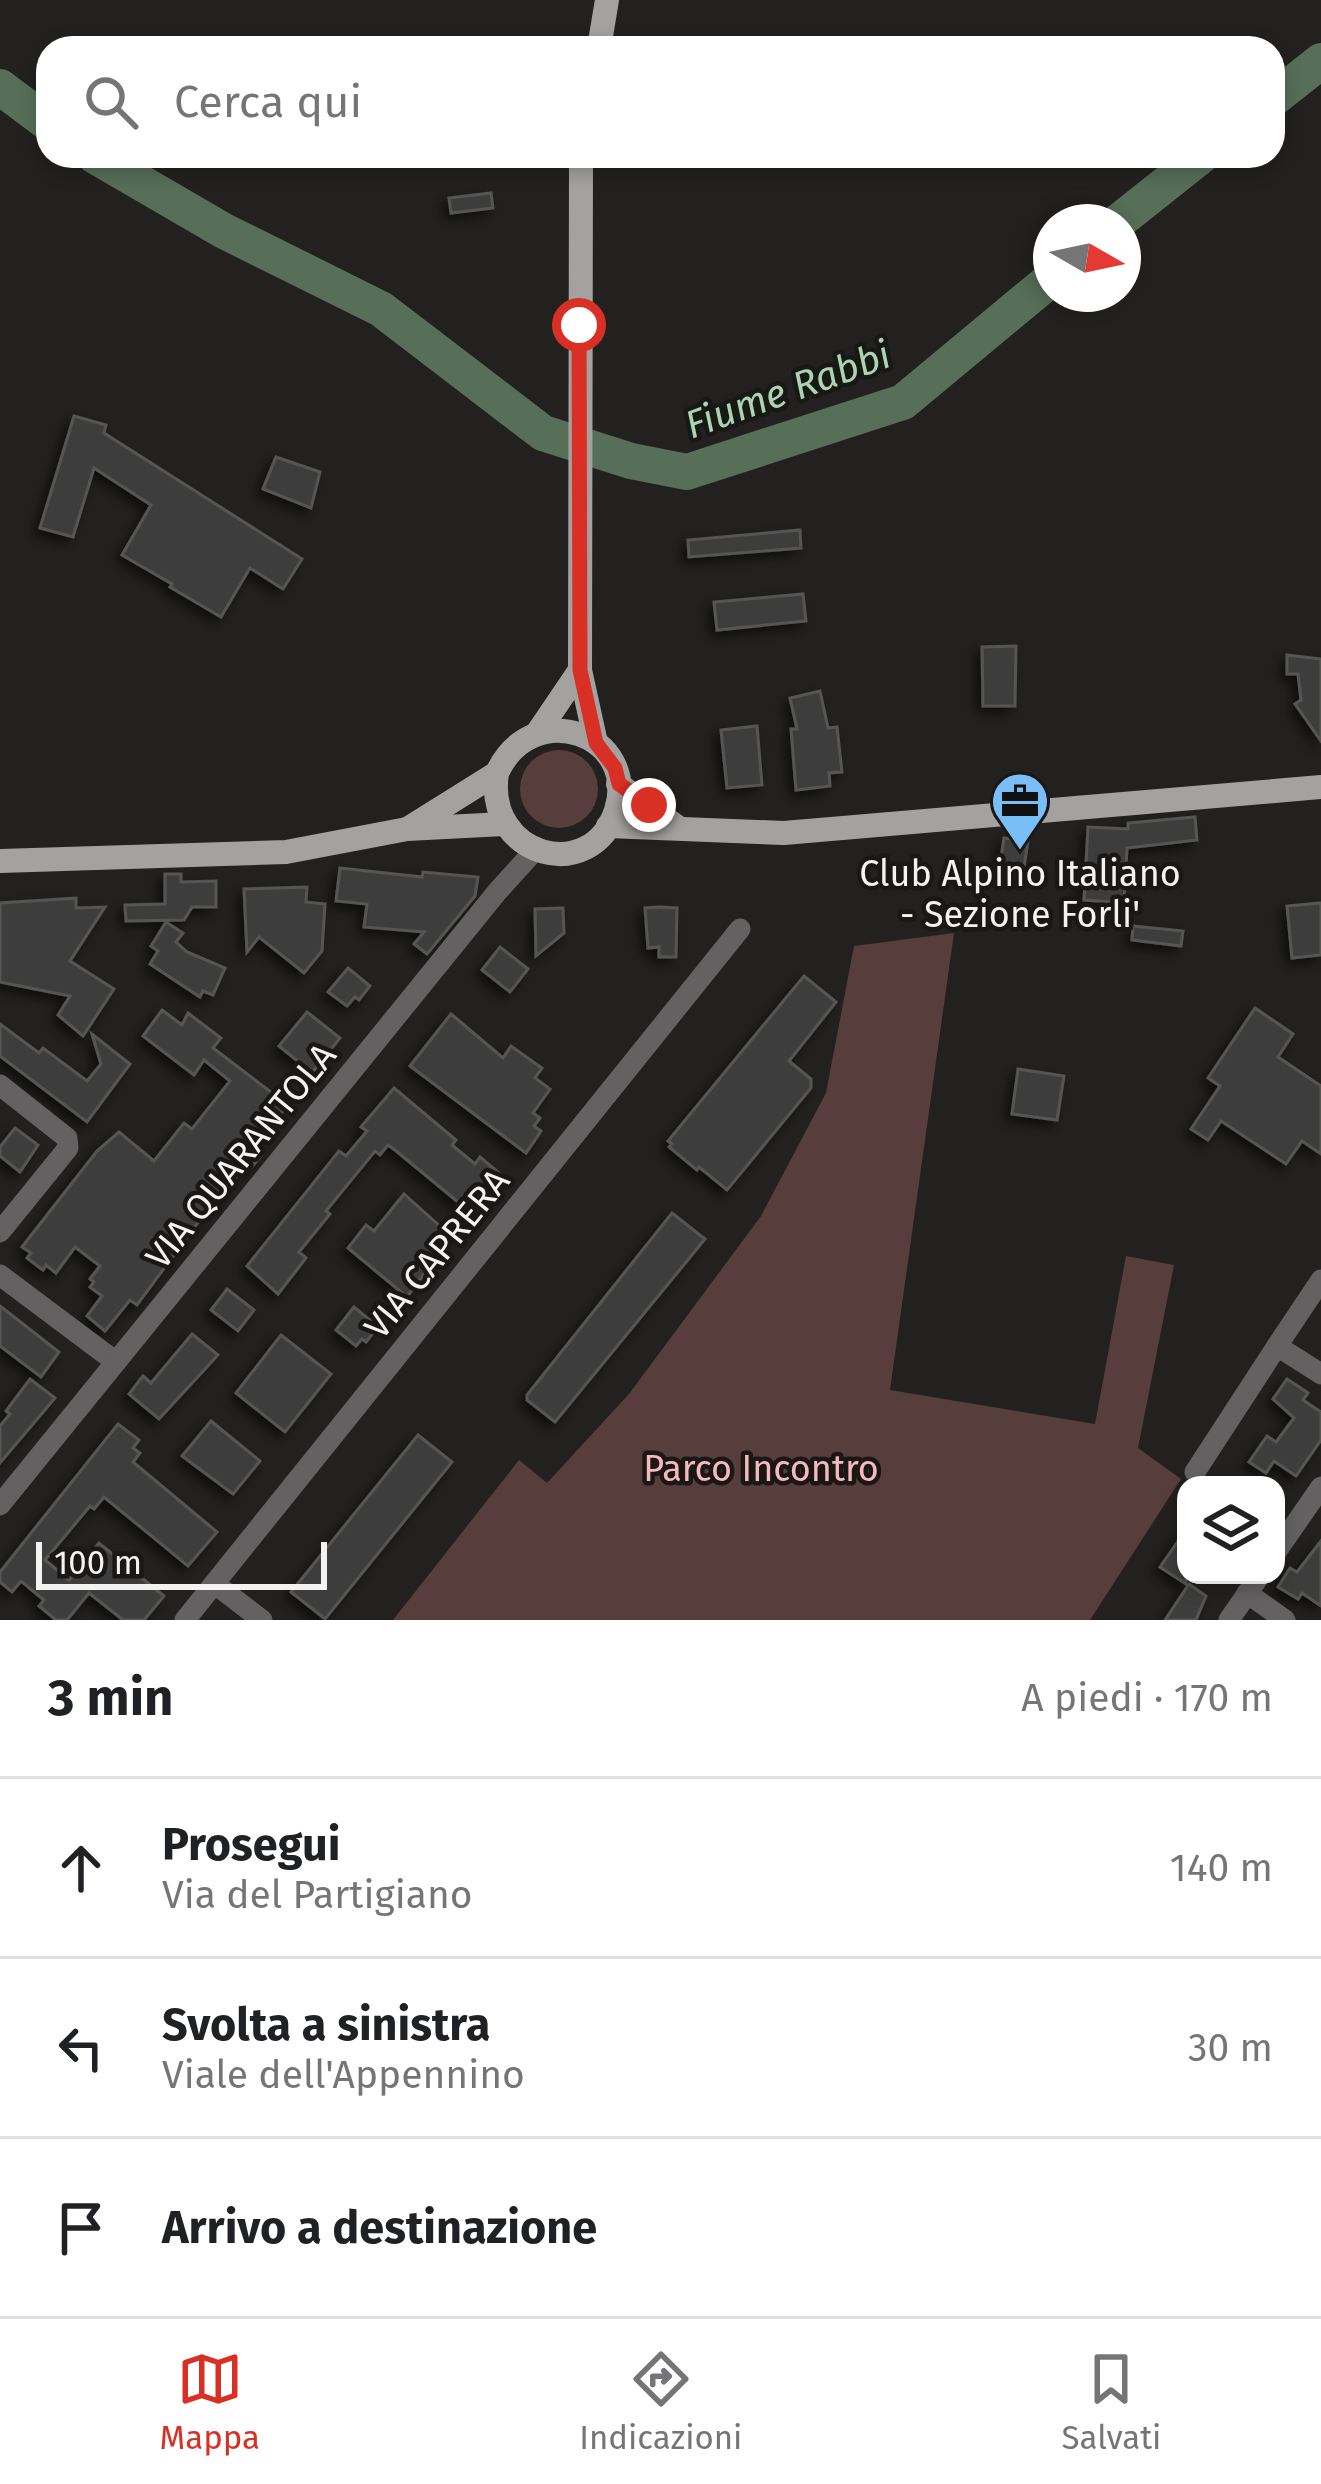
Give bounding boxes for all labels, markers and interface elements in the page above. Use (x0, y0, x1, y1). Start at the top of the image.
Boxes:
search box (36, 36, 1285, 168)
icon: search (78, 69, 144, 135)
text: Cerca qui (174, 75, 362, 129)
north arrow (1033, 204, 1141, 312)
route start (552, 298, 606, 352)
water label: Fiume Rabbi (679, 332, 897, 448)
office icon: Club Alpino Italiano - Sezione Forli' (989, 770, 1051, 852)
route end (622, 778, 676, 832)
place label: Club Alpino Italiano - Sezione Forli' (859, 852, 1181, 937)
street label: VIA QUARANTOLA (137, 1034, 346, 1278)
street label: VIA CAPRERA (355, 1160, 519, 1348)
park label: Parco Incontro (643, 1447, 879, 1491)
map controls (1177, 1476, 1285, 1584)
button: layers (1177, 1476, 1285, 1584)
scale bar (36, 1536, 327, 1589)
text: 100 m (54, 1543, 142, 1583)
text: 3 min (48, 1667, 174, 1729)
text: A piedi · 170 m (1021, 1675, 1273, 1721)
text: Prosegui (162, 1818, 340, 1872)
icon: ahead (48, 1835, 114, 1901)
text: 140 m (1170, 1845, 1273, 1891)
text: Via del Partigiano (162, 1872, 473, 1918)
text: Svolta a sinistra (162, 1998, 490, 2052)
icon: left (48, 2015, 114, 2081)
text: 30 m (1188, 2025, 1273, 2071)
text: Viale dell'Appennino (162, 2052, 525, 2098)
icon: arrive (48, 2195, 114, 2261)
text: Arrivo a destinazione (162, 2201, 597, 2255)
tab: Mappa (160, 2346, 260, 2458)
tab: Indicazioni (579, 2346, 742, 2458)
tab: Salvati (1062, 2346, 1161, 2458)

